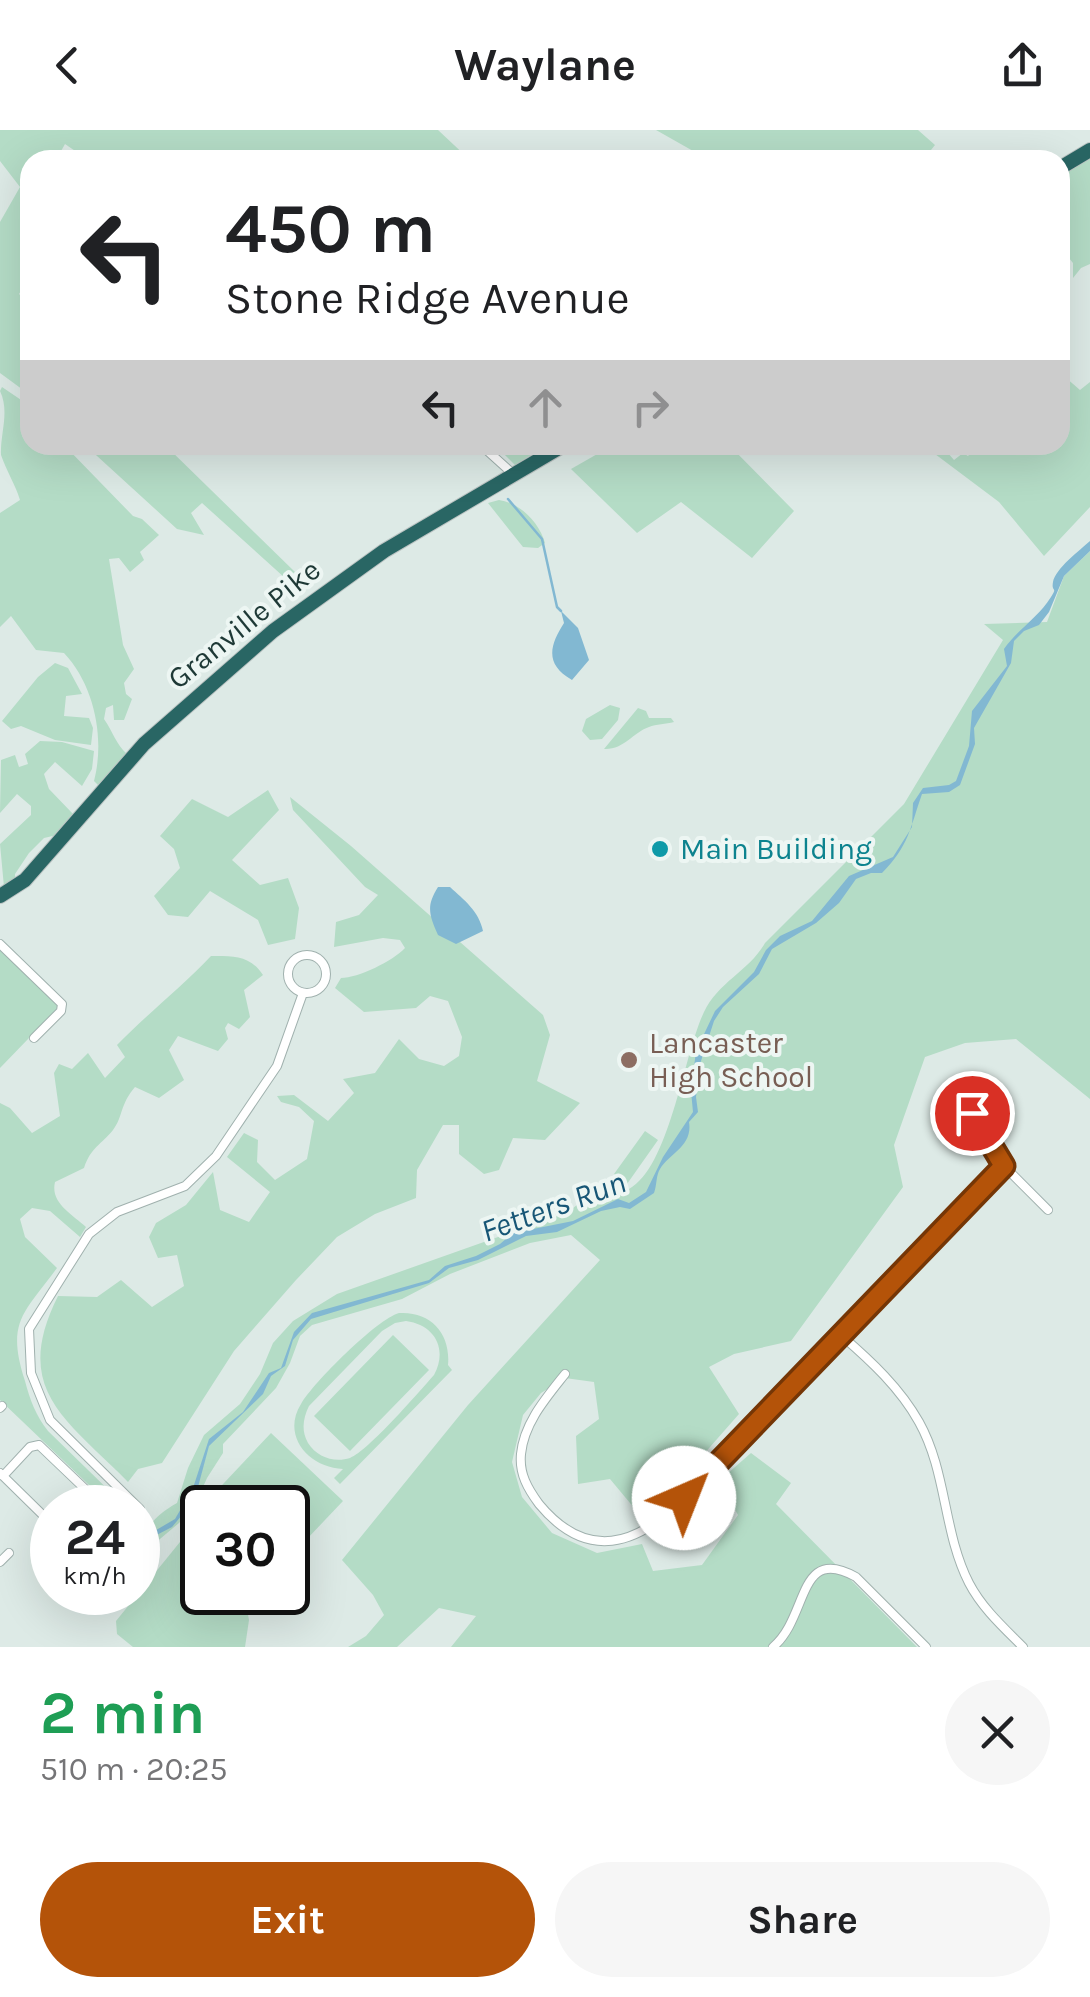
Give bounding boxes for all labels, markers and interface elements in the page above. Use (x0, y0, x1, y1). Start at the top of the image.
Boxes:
icon: back (40, 38, 95, 93)
icon: share (995, 38, 1050, 93)
text: Waylane (454, 39, 636, 91)
text: 450 m (225, 188, 436, 270)
icon: left (60, 190, 190, 320)
text: Stone Ridge Avenue (225, 272, 630, 324)
icon: left (413, 380, 468, 435)
icon: ahead (518, 380, 573, 435)
icon: right (623, 380, 678, 435)
street label: Granville Pike (160, 551, 328, 697)
place label: Main Building (680, 831, 872, 867)
marker: Main Building (649, 838, 671, 860)
place label: Lancaster High School (649, 1025, 813, 1095)
marker: Lancaster High School (618, 1049, 640, 1071)
pin (930, 1071, 1015, 1156)
icon: arrive (945, 1086, 1000, 1141)
water label: Fetters Run (476, 1163, 630, 1250)
position arrow (632, 1446, 736, 1550)
speed limit sign: 30 (180, 1485, 310, 1615)
text: 24 (65, 1508, 125, 1567)
text: km/h (63, 1561, 127, 1590)
text: 2 min (40, 1678, 205, 1748)
button: close (945, 1680, 1050, 1785)
text: 510 m · 20:25 (40, 1751, 228, 1788)
button: Exit (40, 1862, 535, 1977)
button: Share (555, 1862, 1050, 1977)

